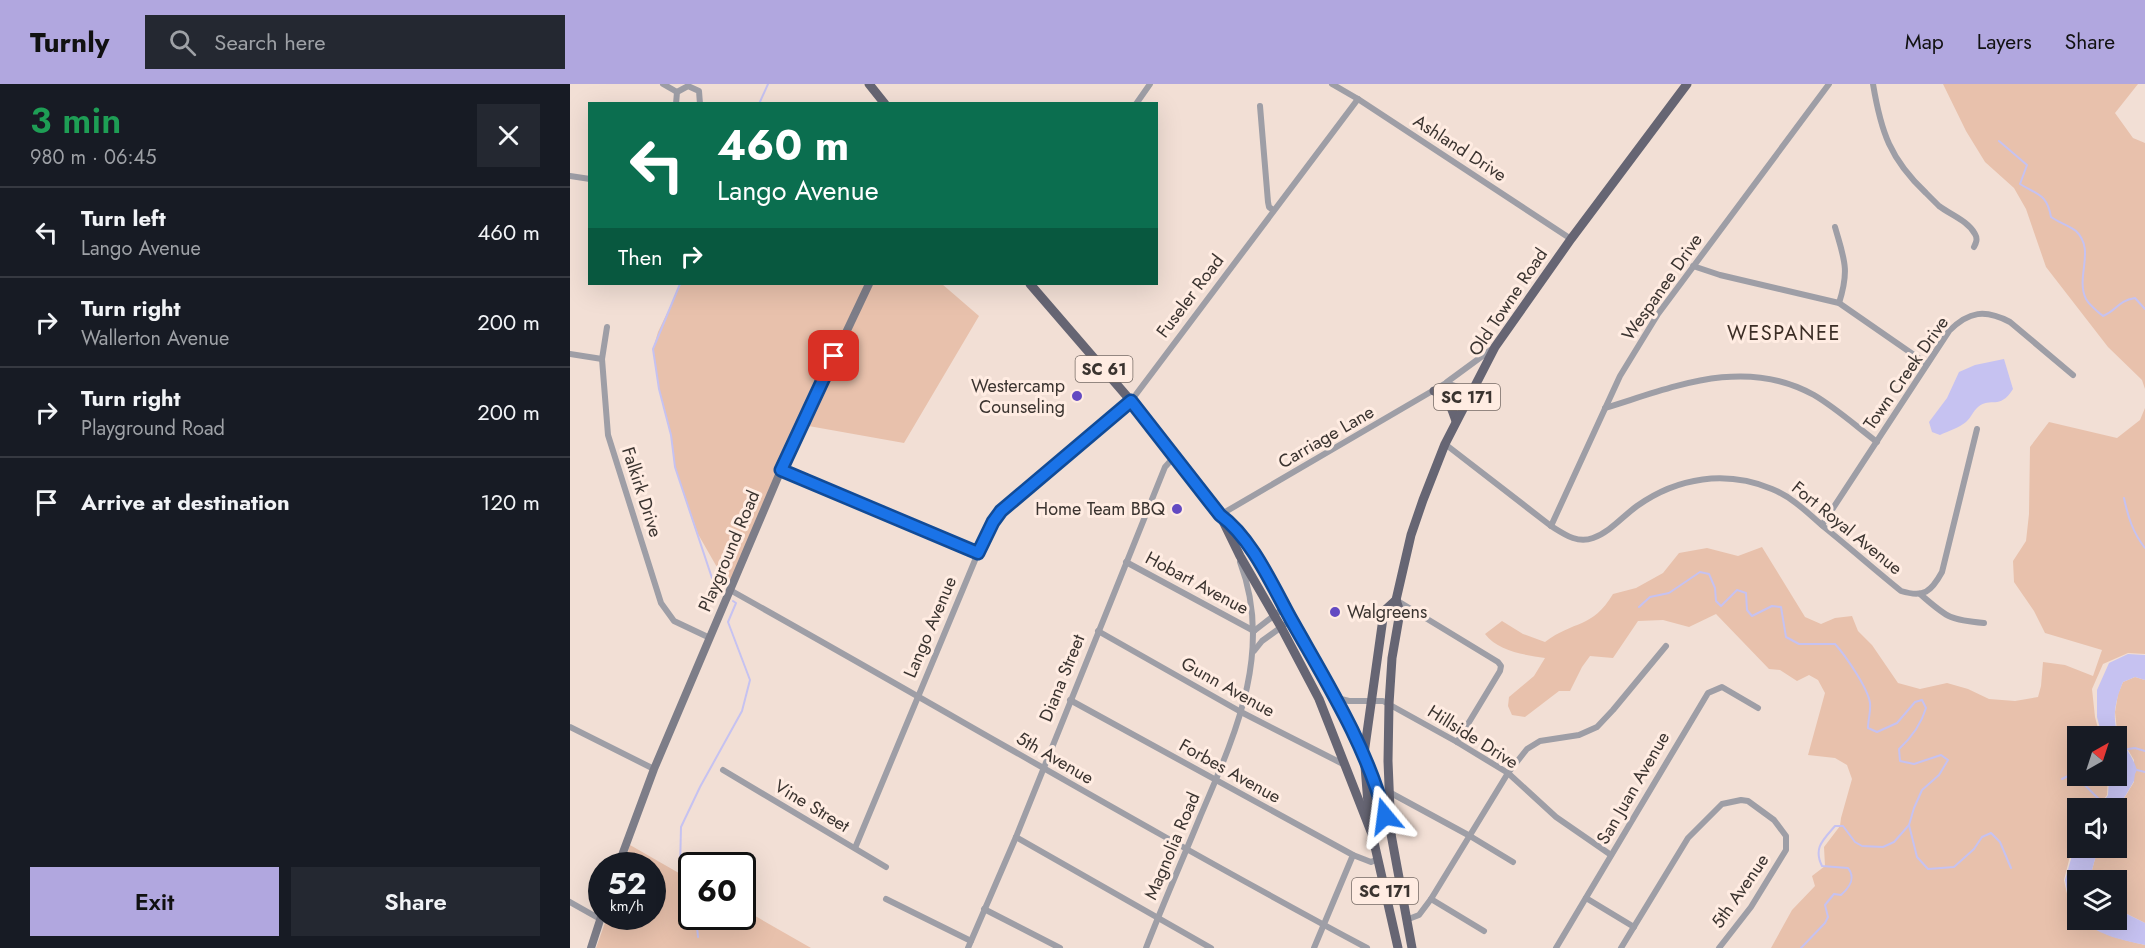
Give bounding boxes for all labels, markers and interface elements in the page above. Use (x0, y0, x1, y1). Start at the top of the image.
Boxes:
search box (145, 15, 565, 69)
text: Turnly (30, 22, 109, 63)
icon: search (166, 26, 199, 59)
text: Search here (214, 26, 326, 58)
text: Map (1905, 27, 1944, 57)
text: Layers (1977, 27, 2032, 57)
text: Share (2065, 27, 2115, 57)
text: 3 min (30, 94, 121, 146)
button: close (477, 104, 540, 167)
street label: Ashland Drive (1408, 108, 1512, 188)
text: 460 m (717, 115, 849, 176)
icon: left (618, 126, 696, 204)
text: 980 m · 06:45 (30, 143, 157, 172)
text: Lango Avenue (717, 171, 879, 210)
text: Turn left (81, 202, 166, 234)
icon: left (30, 216, 63, 249)
text: 460 m (478, 216, 540, 248)
street label: Wespanee Drive (1615, 228, 1709, 346)
text: Lango Avenue (81, 234, 201, 263)
icon: right (675, 240, 708, 273)
text: Then (618, 241, 663, 273)
street label: Old Towne Road (1462, 243, 1554, 361)
street label: Fuseler Road (1150, 249, 1230, 343)
text: Turn right (81, 292, 181, 324)
icon: right (30, 306, 63, 339)
text: 200 m (477, 306, 540, 338)
street label: Town Creek Drive (1857, 311, 1955, 435)
district label: WESPANEE (1727, 319, 1841, 348)
text: Wallerton Avenue (81, 324, 229, 353)
pin (808, 330, 859, 381)
icon: arrive (817, 339, 850, 372)
road number: SC 61 (1076, 356, 1132, 382)
place label: Westercamp Counseling (971, 373, 1065, 420)
text: Turn right (81, 382, 181, 414)
road number: SC 171 (1434, 384, 1500, 410)
marker: Westercamp Counseling (1070, 389, 1084, 403)
icon: right (30, 396, 63, 429)
text: 200 m (477, 396, 540, 428)
street label: Carriage Lane (1273, 399, 1379, 475)
text: Playground Road (81, 414, 225, 443)
street label: Falkirk Drive (615, 444, 669, 540)
street label: Fort Royal Avenue (1786, 475, 1908, 581)
icon: arrive (30, 486, 63, 519)
text: Arrive at destination (81, 486, 290, 518)
text: 120 m (481, 486, 540, 518)
street label: Playground Road (692, 486, 766, 616)
place label: Home Team BBQ (1035, 496, 1166, 522)
marker: Home Team BBQ (1170, 502, 1184, 516)
street label: Hobart Avenue (1141, 545, 1253, 621)
street label: Lango Avenue (897, 572, 963, 682)
place label: Walgreens (1347, 599, 1427, 625)
marker: Walgreens (1328, 605, 1342, 619)
street label: Diana Street (1033, 630, 1092, 726)
street label: Gunn Avenue (1176, 650, 1280, 724)
street label: Hillside Drive (1423, 699, 1523, 775)
street label: 5th Avenue (1012, 725, 1098, 791)
north arrow (2067, 726, 2127, 786)
map controls (2067, 726, 2127, 930)
street label: San Juan Avenue (1590, 727, 1676, 849)
street label: Forbes Avenue (1174, 732, 1286, 810)
street label: Vine Street (769, 773, 855, 839)
position arrow (1353, 784, 1417, 848)
street label: Magnolia Road (1138, 788, 1206, 904)
button: sound (2067, 798, 2127, 858)
street label: 5th Avenue (1705, 849, 1775, 933)
speed limit sign: 60 (678, 852, 756, 930)
text: 52 (607, 862, 647, 905)
button: Exit (30, 867, 279, 936)
button: Share (291, 867, 540, 936)
button: layers (2067, 870, 2127, 930)
road number: SC 171 (1352, 878, 1418, 904)
text: km/h (610, 895, 644, 917)

